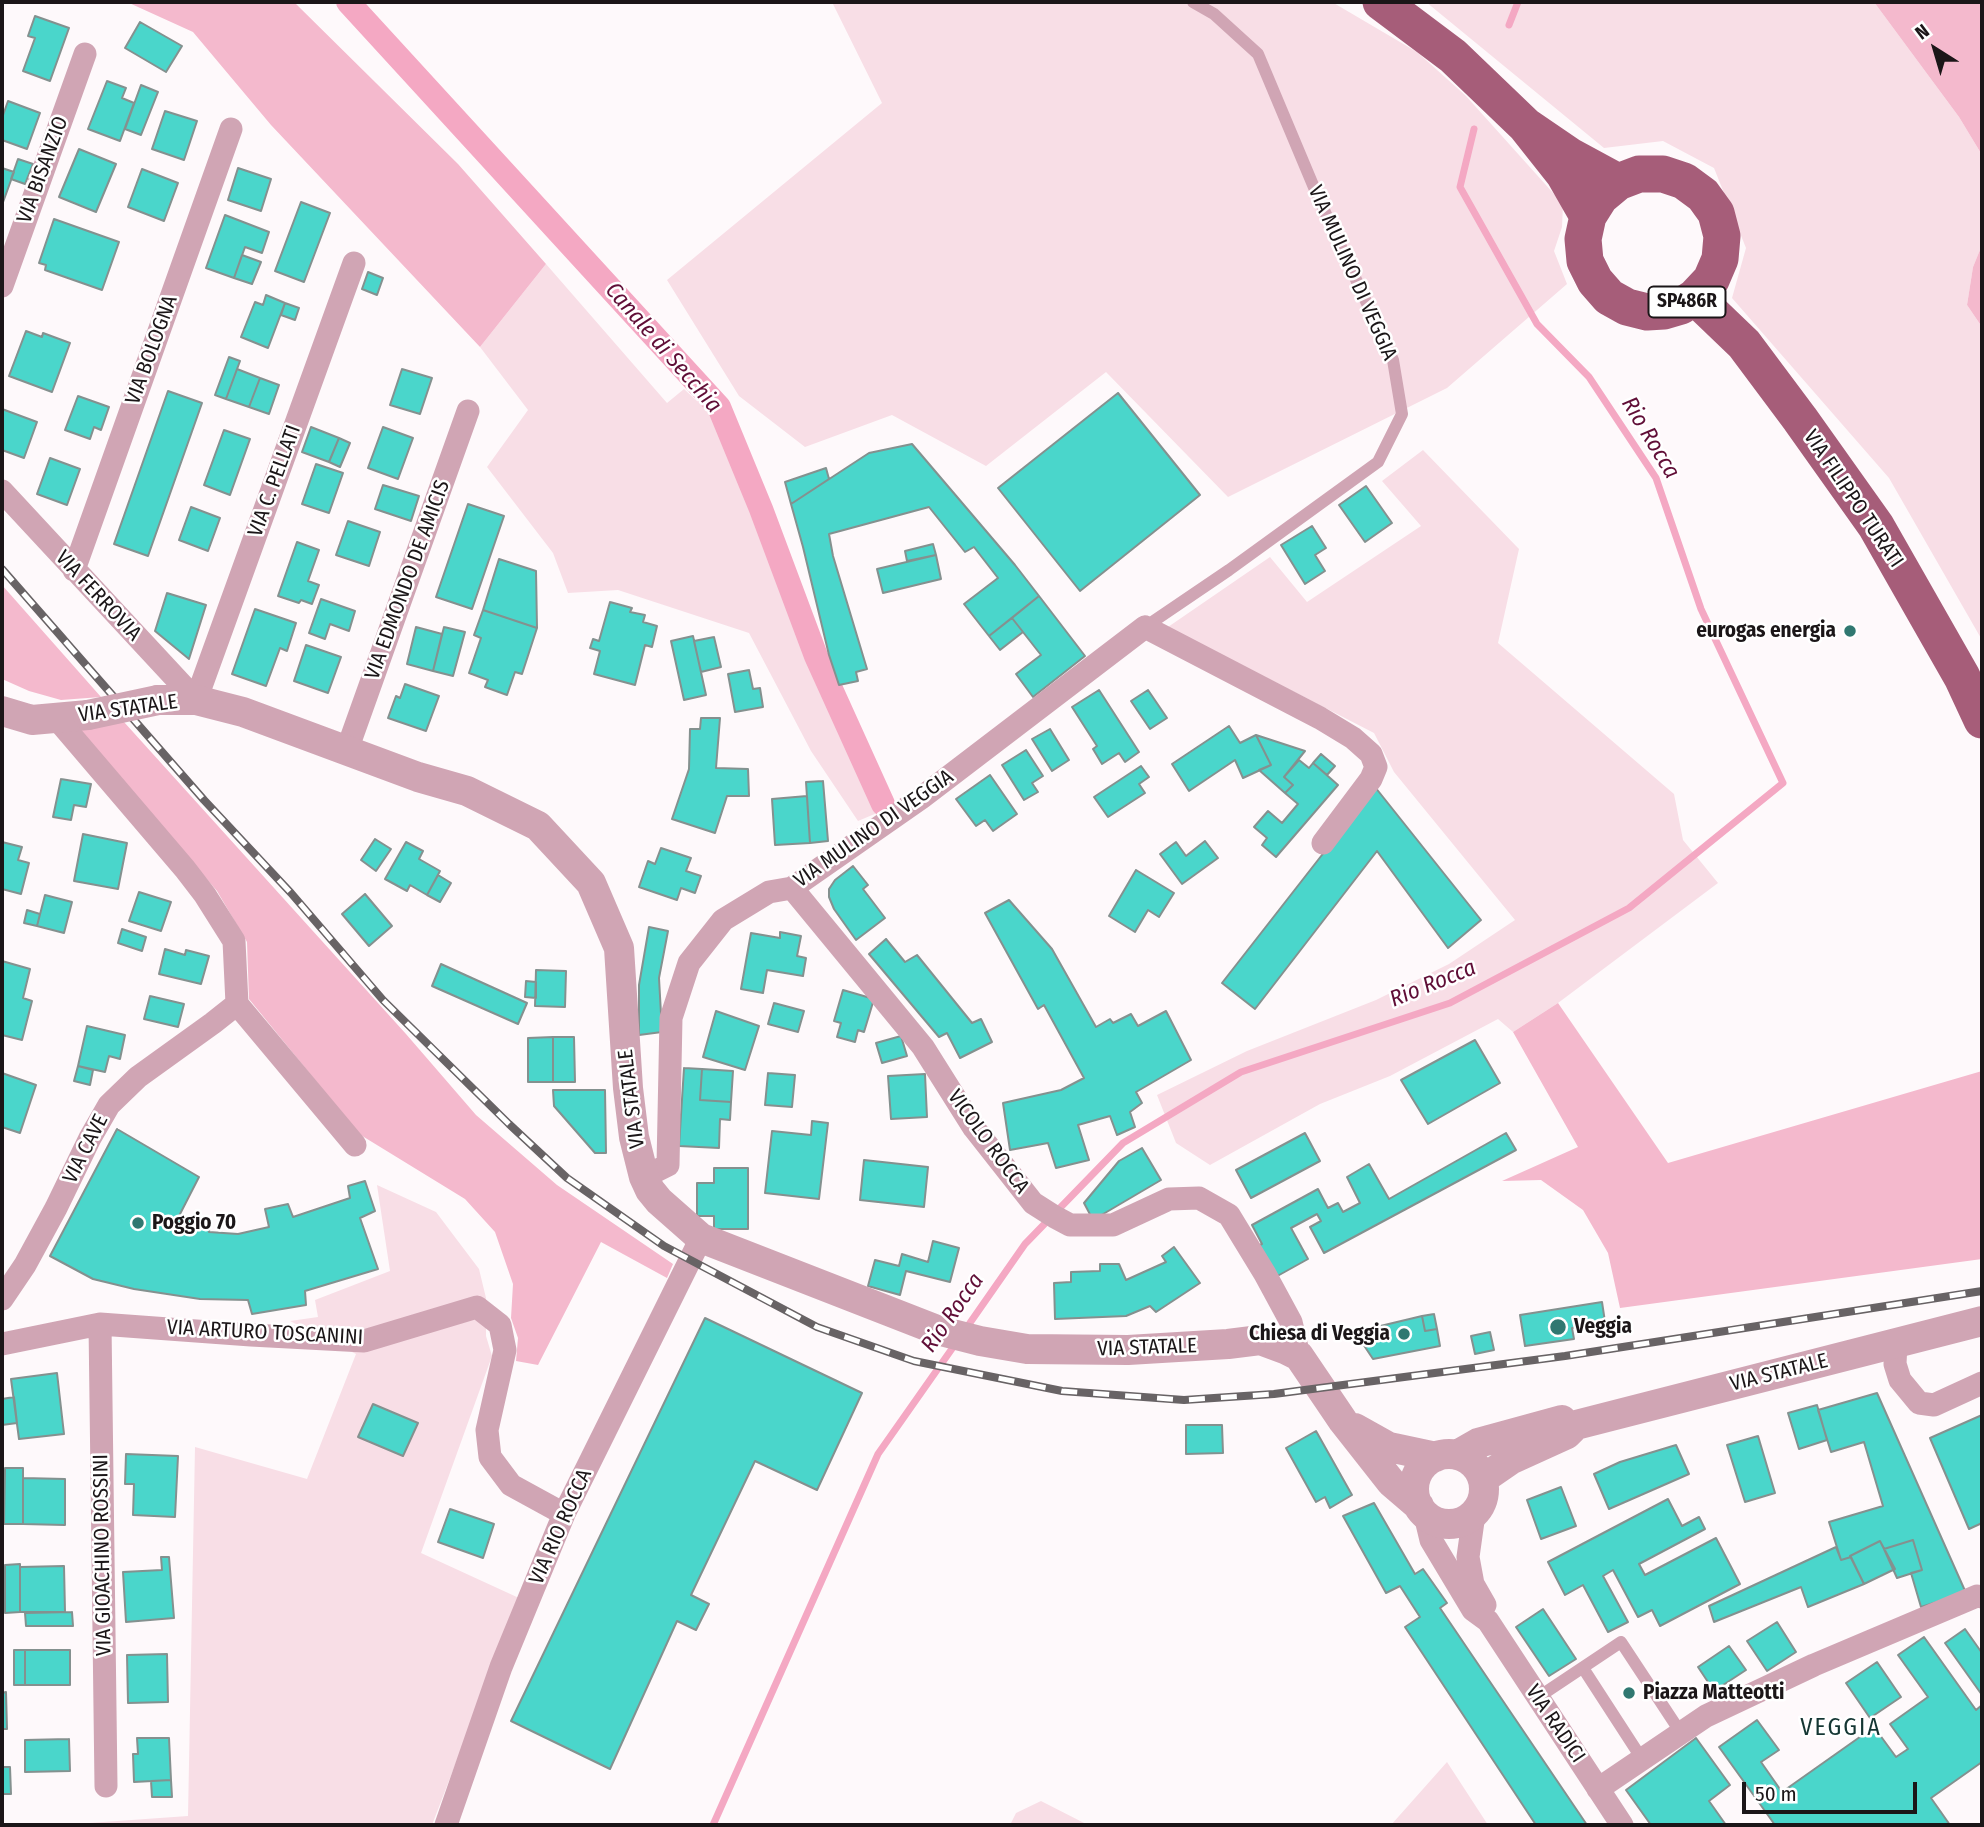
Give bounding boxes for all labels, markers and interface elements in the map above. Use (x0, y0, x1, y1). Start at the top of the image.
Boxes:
north arrow (1900, 14, 1970, 84)
text: N (1911, 19, 1934, 44)
street label: VIA BISANZIO (12, 113, 74, 227)
street label: VIA MULINO DI VEGGIA (1302, 182, 1402, 364)
water label: Canale di Secchia (599, 277, 727, 419)
road number: SP486R (1648, 286, 1726, 318)
street label: VIA BOLOGNA (121, 292, 183, 408)
water label: Rio Rocca (1615, 392, 1685, 484)
street label: VIA C. PELLATI (243, 422, 307, 540)
street label: VIA FILIPPO TURATI (1798, 425, 1908, 573)
street label: VIA EDMONDO DE AMICIS (360, 477, 456, 683)
street label: VIA FERROVIA (50, 546, 146, 646)
place label: eurogas energia (1696, 618, 1836, 644)
marker: eurogas energia (1842, 623, 1858, 639)
street label: VIA STATALE (77, 690, 179, 728)
street label: VIA MULINO DI VEGGIA (790, 765, 958, 893)
water label: Rio Rocca (1386, 954, 1480, 1014)
street label: VIA STATALE (613, 1048, 651, 1150)
street label: VICOLO ROCCA (942, 1085, 1034, 1199)
street label: VIA CAVE (58, 1110, 114, 1188)
place label: Poggio 70 (152, 1210, 236, 1236)
marker: Poggio 70 (130, 1215, 146, 1231)
water label: Rio Rocca (916, 1268, 990, 1358)
place label: Veggia (1574, 1314, 1632, 1340)
street label: VIA ARTURO TOSCANINI (166, 1315, 364, 1351)
marker: Veggia (1548, 1317, 1568, 1337)
place label: Chiesa di Veggia (1249, 1321, 1390, 1347)
marker: Chiesa di Veggia (1396, 1326, 1412, 1342)
street label: VIA STATALE (1097, 1334, 1197, 1362)
street label: VIA STATALE (1728, 1349, 1830, 1397)
street label: VIA GIOACHINO ROSSINI (89, 1454, 117, 1656)
street label: VIA RIO ROCCA (524, 1465, 598, 1589)
street label: VIA RADICI (1520, 1680, 1590, 1768)
place label: Piazza Matteotti (1643, 1680, 1784, 1706)
marker: Piazza Matteotti (1621, 1685, 1637, 1701)
district label: VEGGIA (1801, 1714, 1881, 1742)
scale bar (1746, 1768, 1921, 1812)
text: 50 m (1755, 1781, 1797, 1807)

